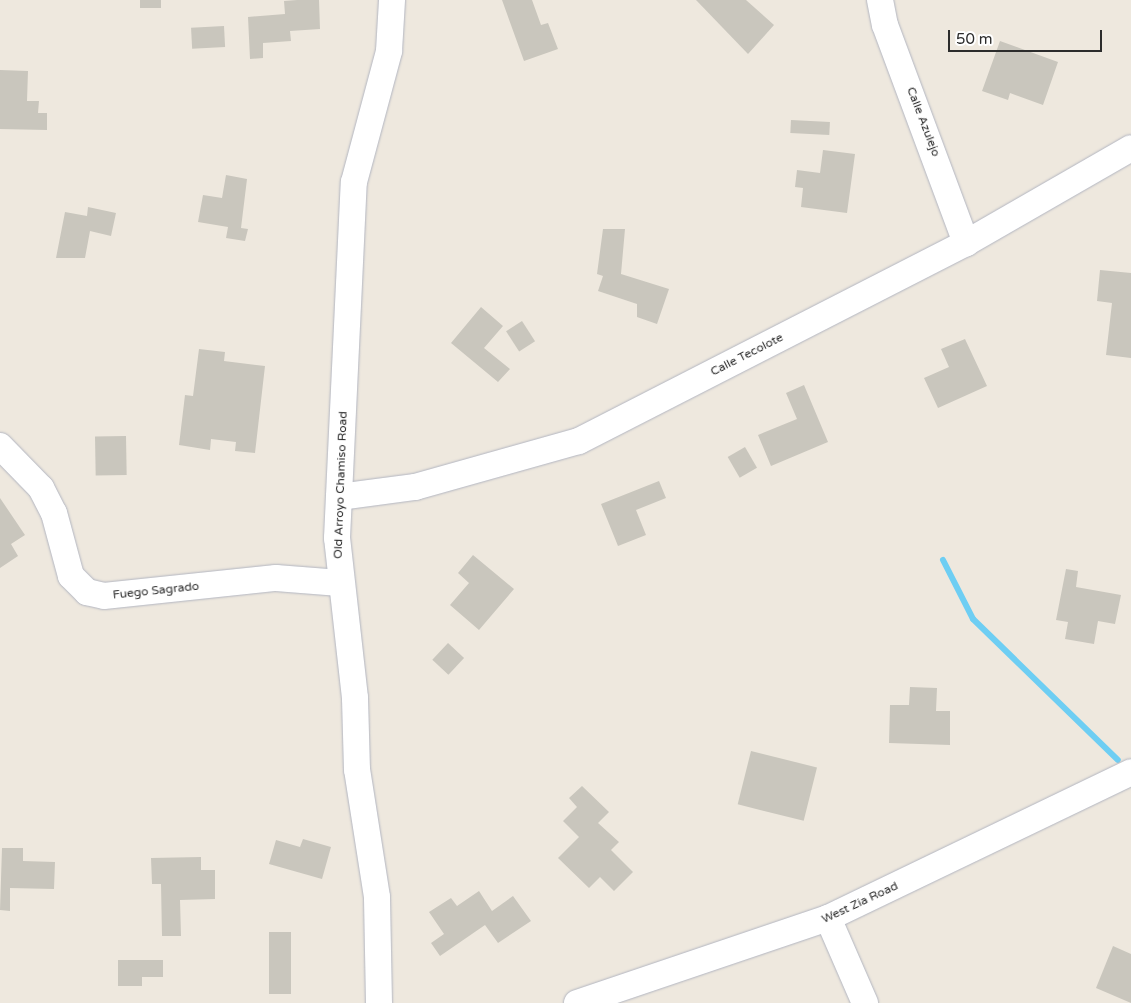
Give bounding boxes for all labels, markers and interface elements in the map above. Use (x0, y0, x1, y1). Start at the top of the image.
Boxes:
scale bar (951, 20, 1105, 52)
text: 50 m (956, 30, 993, 48)
street label: Calle Azulejo (903, 85, 943, 159)
street label: Calle Tecolote (708, 331, 786, 379)
street label: Old Arroyo Chamiso Road (331, 411, 351, 559)
street label: Fuego Sagrado (112, 579, 200, 603)
street label: West Zia Road (820, 879, 900, 927)

